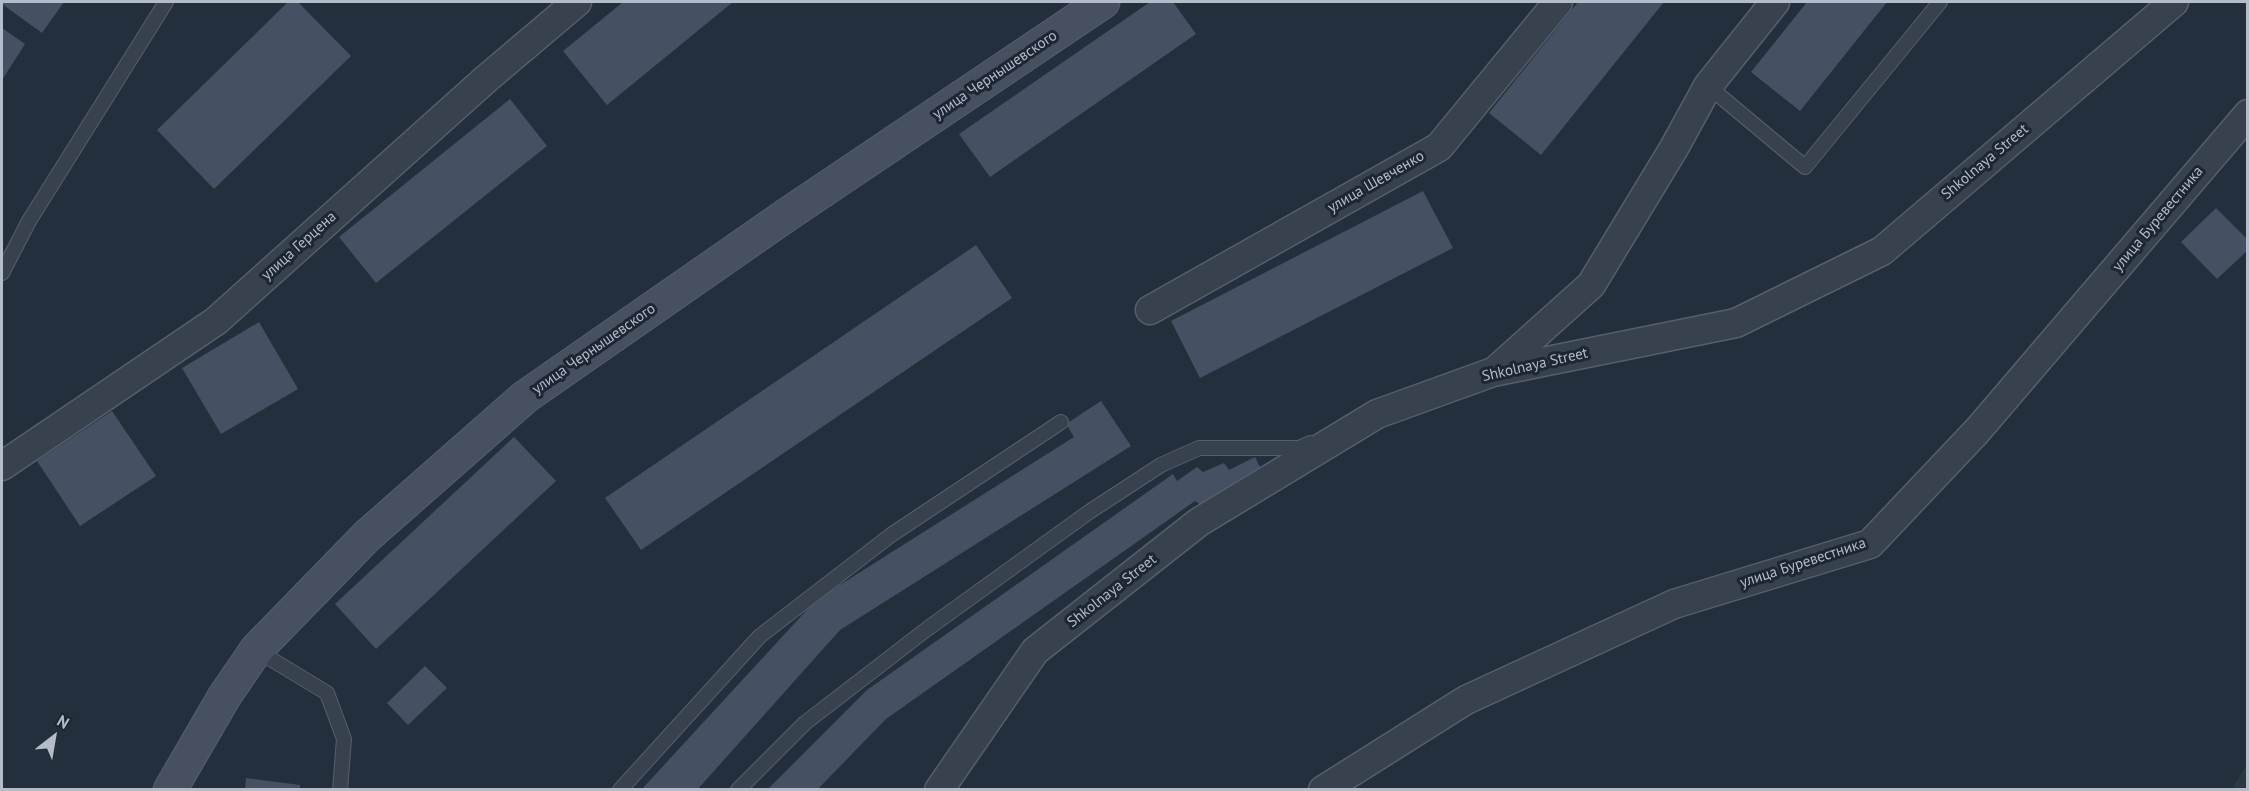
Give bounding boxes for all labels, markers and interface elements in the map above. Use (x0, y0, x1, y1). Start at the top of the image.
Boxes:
street label: улица Чернышевского (929, 27, 1061, 123)
street label: Shkolnaya Street (1938, 120, 2032, 204)
street label: улица Шевченко (1324, 147, 1428, 217)
street label: улица Буревестника (2109, 163, 2207, 275)
street label: улица Герцена (258, 208, 340, 284)
street label: улица Чернышевского (529, 300, 659, 398)
street label: Shkolnaya Street (1480, 344, 1590, 386)
street label: улица Буревестника (1738, 534, 1868, 592)
street label: Shkolnaya Street (1064, 551, 1160, 631)
north arrow (24, 707, 84, 767)
text: N (54, 710, 73, 733)

